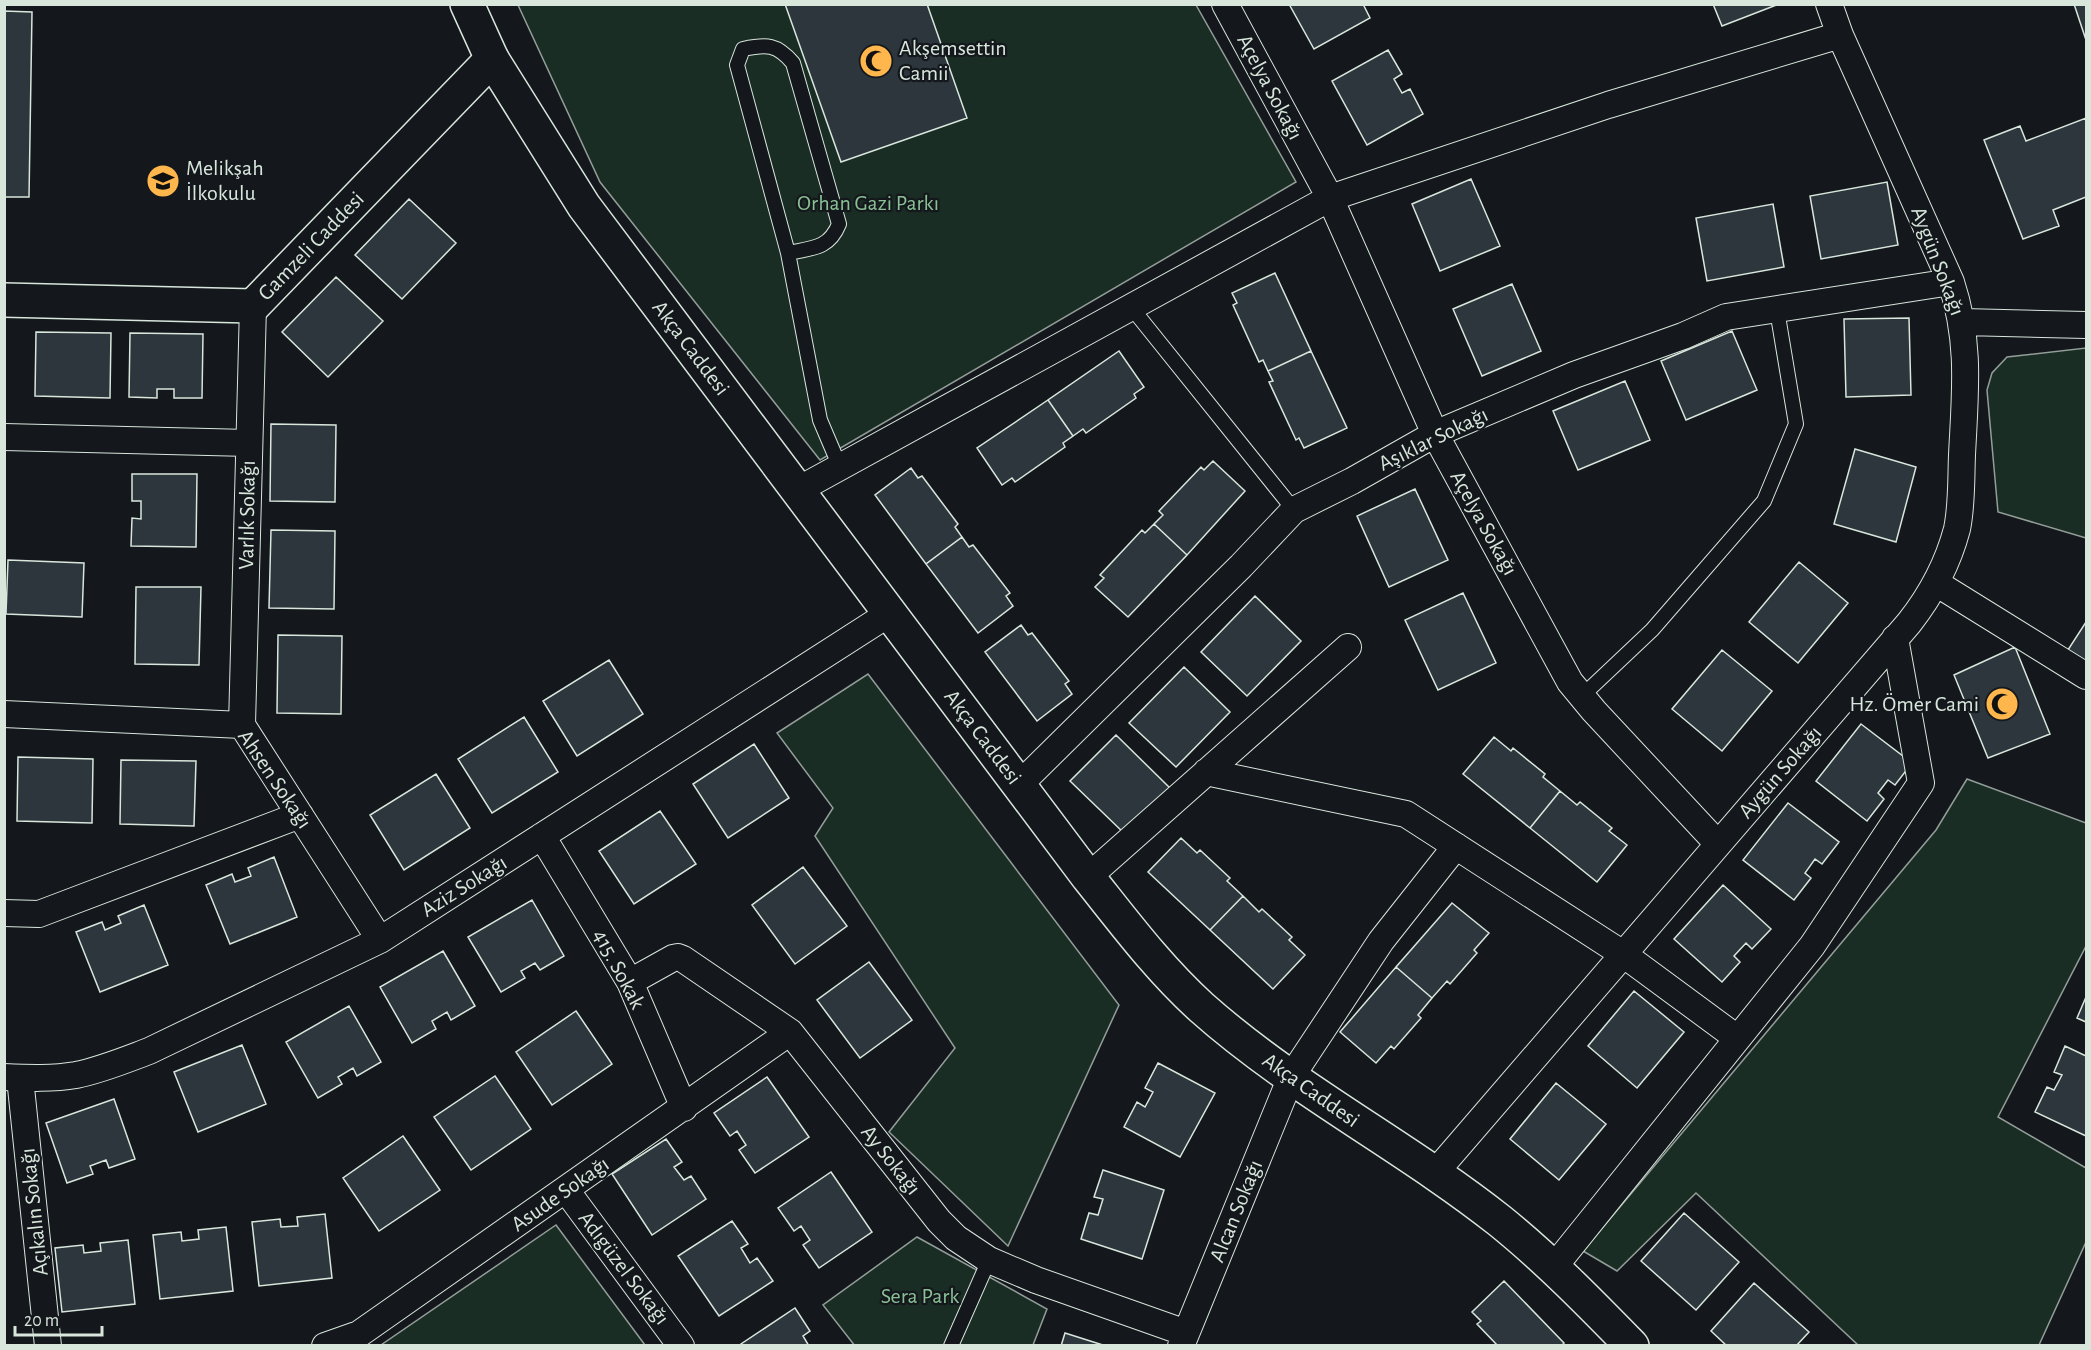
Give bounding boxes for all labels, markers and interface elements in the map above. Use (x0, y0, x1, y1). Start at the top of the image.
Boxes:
street label: Açelya Sokağı (1233, 31, 1307, 143)
place label: Akşemsettin Camii (899, 37, 1007, 84)
mosque icon: Akşemsettin Camii (858, 43, 894, 79)
place label: Melikşah İlkokulu (186, 157, 264, 204)
school or university icon: Melikşah İlkokulu (145, 163, 181, 199)
street label: Gamzeli Caddesi (254, 187, 368, 305)
park label: Orhan Gazi Parkı (797, 192, 939, 214)
street label: Aygün Sokağı (1907, 204, 1969, 318)
street label: Akça Caddesi (648, 296, 734, 400)
street label: Aşıklar Sokağı (1375, 403, 1491, 475)
street label: Varlık Sokağı (235, 460, 259, 570)
street label: Açelya Sokağı (1446, 467, 1522, 579)
street label: Akça Caddesi (940, 685, 1026, 789)
mosque icon: Hz. Ömer Cami (1984, 686, 2020, 722)
place label: Hz. Ömer Cami (1849, 693, 1979, 715)
street label: Aygün Sokağı (1734, 722, 1826, 822)
street label: Ahsen Sokağı (234, 726, 316, 832)
street label: Aziz Sokağı (417, 851, 511, 921)
street label: 415. Sokak (589, 926, 649, 1012)
street label: Akça Caddesi (1259, 1049, 1363, 1131)
street label: Ay Sokağı (857, 1121, 925, 1199)
street label: Açıkalın Sokağı (16, 1147, 52, 1277)
street label: Asude Sokağı (507, 1152, 613, 1236)
street label: Alcan Sokağı (1206, 1157, 1266, 1265)
street label: Adıgüzel Sokağı (574, 1207, 674, 1329)
park label: Sera Park (881, 1285, 959, 1307)
scale bar (15, 1299, 102, 1337)
text: 20 m (24, 1312, 59, 1330)

